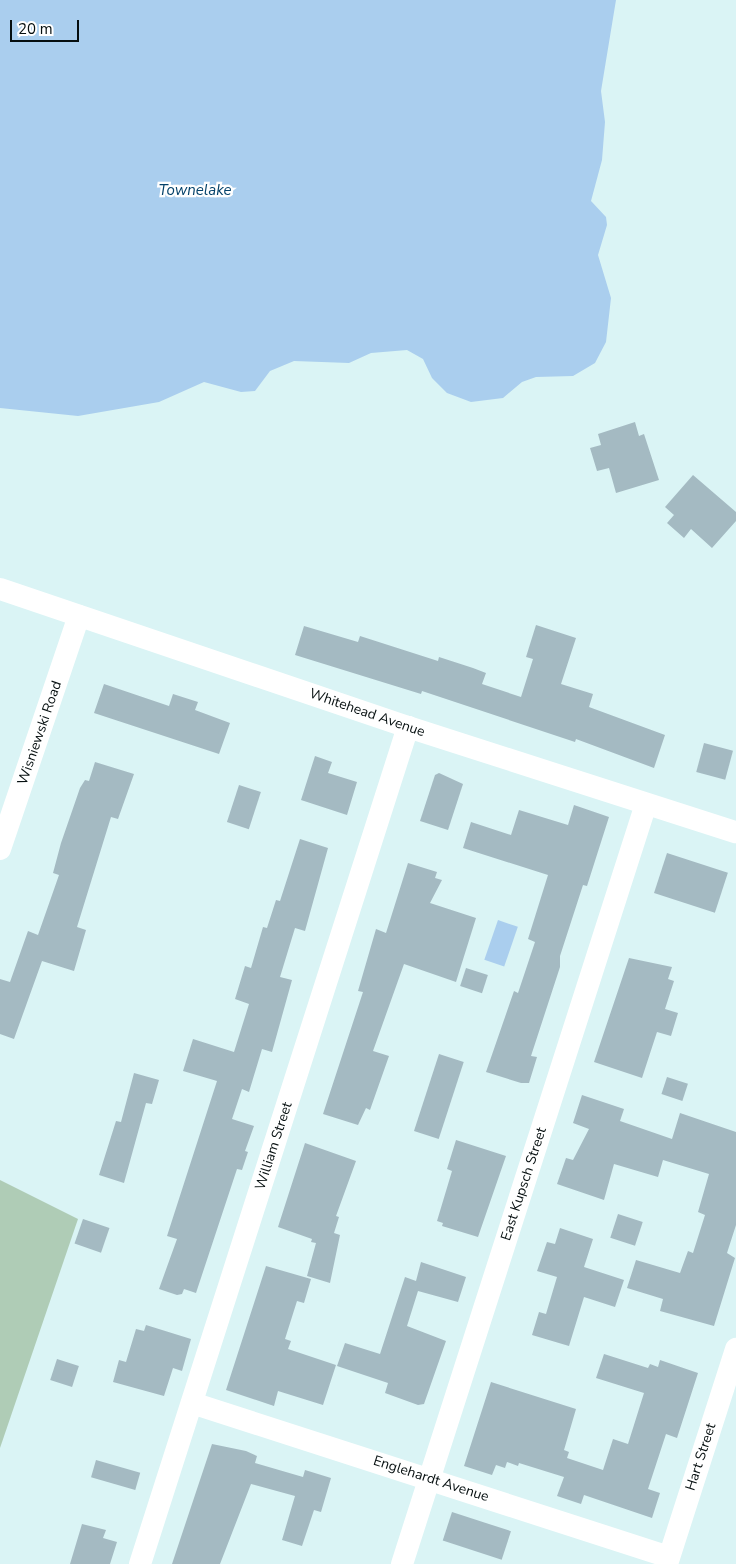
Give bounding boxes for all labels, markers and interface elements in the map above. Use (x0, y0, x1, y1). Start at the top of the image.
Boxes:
scale bar (12, 10, 81, 42)
text: 20 m (18, 19, 53, 39)
water label: Townelake (159, 182, 231, 200)
street label: Wisniewski Road (14, 679, 66, 787)
street label: Whitehead Avenue (307, 685, 427, 741)
street label: William Street (252, 1100, 296, 1192)
street label: East Kupsch Street (498, 1125, 550, 1243)
street label: Hart Street (682, 1421, 720, 1493)
street label: Englehardt Avenue (371, 1452, 491, 1506)

